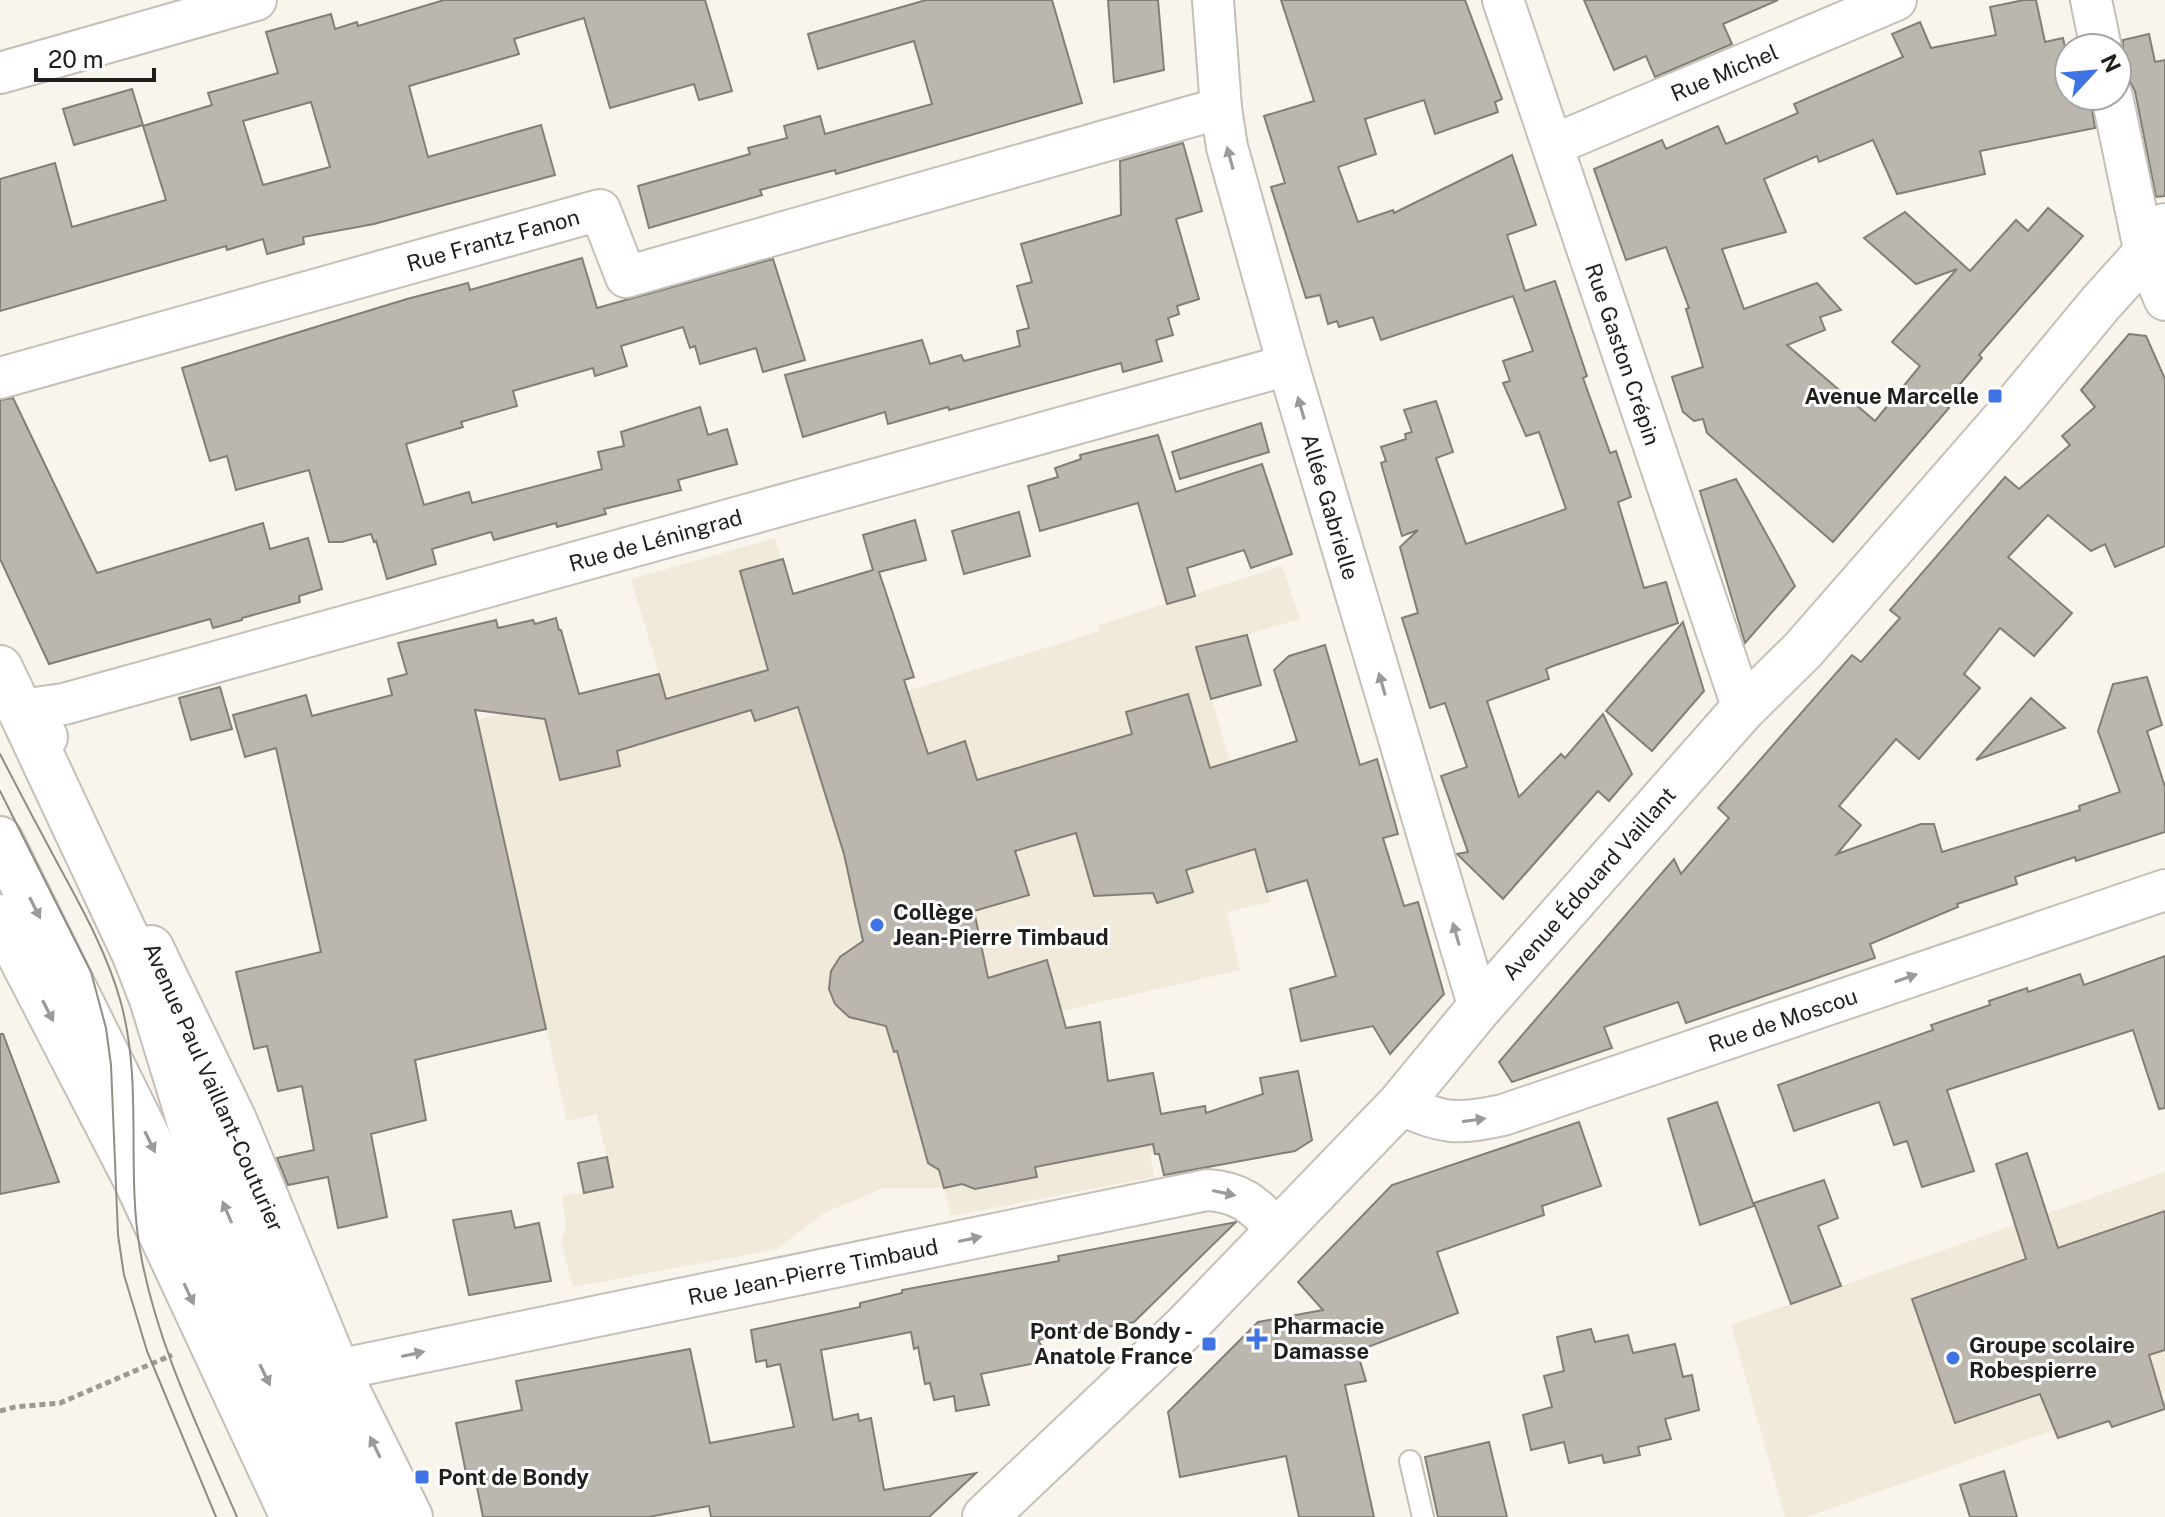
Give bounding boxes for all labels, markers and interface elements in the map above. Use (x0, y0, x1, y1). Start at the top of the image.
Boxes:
scale bar (36, 32, 154, 82)
north arrow (2053, 32, 2133, 112)
street label: Rue Michel (1667, 38, 1782, 107)
text: 20 m (48, 45, 104, 73)
text: N (2096, 50, 2126, 77)
one-way arrow (1224, 145, 1236, 170)
street label: Rue Frantz Fanon (404, 203, 582, 276)
street label: Rue Gaston Crépin (1580, 260, 1666, 449)
place label: Avenue Marcelle (1805, 383, 1979, 409)
marker: Avenue Marcelle (1986, 387, 2004, 405)
one-way arrow (1294, 396, 1307, 420)
street label: Allée Gabrielle (1296, 431, 1364, 583)
street label: Rue de Léningrad (566, 504, 745, 577)
one-way arrow (1375, 672, 1388, 696)
street label: Avenue Édouard Vaillant (1497, 782, 1681, 985)
one-way arrow (29, 897, 42, 920)
place label: Collège Jean-Pierre Timbaud (893, 899, 1109, 950)
marker: Collège Jean-Pierre Timbaud (868, 916, 886, 934)
one-way arrow (1449, 921, 1462, 945)
street label: Avenue Paul Vaillant-Couturier (138, 939, 290, 1235)
one-way arrow (1895, 971, 1919, 983)
street label: Rue de Moscou (1705, 983, 1861, 1057)
one-way arrow (41, 1000, 54, 1023)
one-way arrow (1462, 1113, 1487, 1126)
one-way arrow (143, 1130, 157, 1153)
one-way arrow (1212, 1187, 1237, 1200)
one-way arrow (220, 1200, 233, 1224)
street label: Rue Jean-Pierre Timbaud (686, 1233, 940, 1310)
one-way arrow (957, 1233, 982, 1245)
one-way arrow (182, 1282, 196, 1306)
place label: Pharmacie Damasse (1273, 1313, 1384, 1364)
place label: Pont de Bondy - Anatole France (1030, 1318, 1193, 1369)
marker: Pharmacie Damasse (1248, 1330, 1266, 1348)
place label: Groupe scolaire Robespierre (1969, 1332, 2135, 1383)
marker: Pont de Bondy - Anatole France (1200, 1335, 1218, 1353)
one-way arrow (401, 1347, 426, 1360)
marker: Groupe scolaire Robespierre (1944, 1349, 1962, 1367)
one-way arrow (258, 1364, 271, 1387)
one-way arrow (368, 1436, 382, 1459)
place label: Pont de Bondy (438, 1464, 590, 1490)
marker: Pont de Bondy (413, 1468, 431, 1486)

